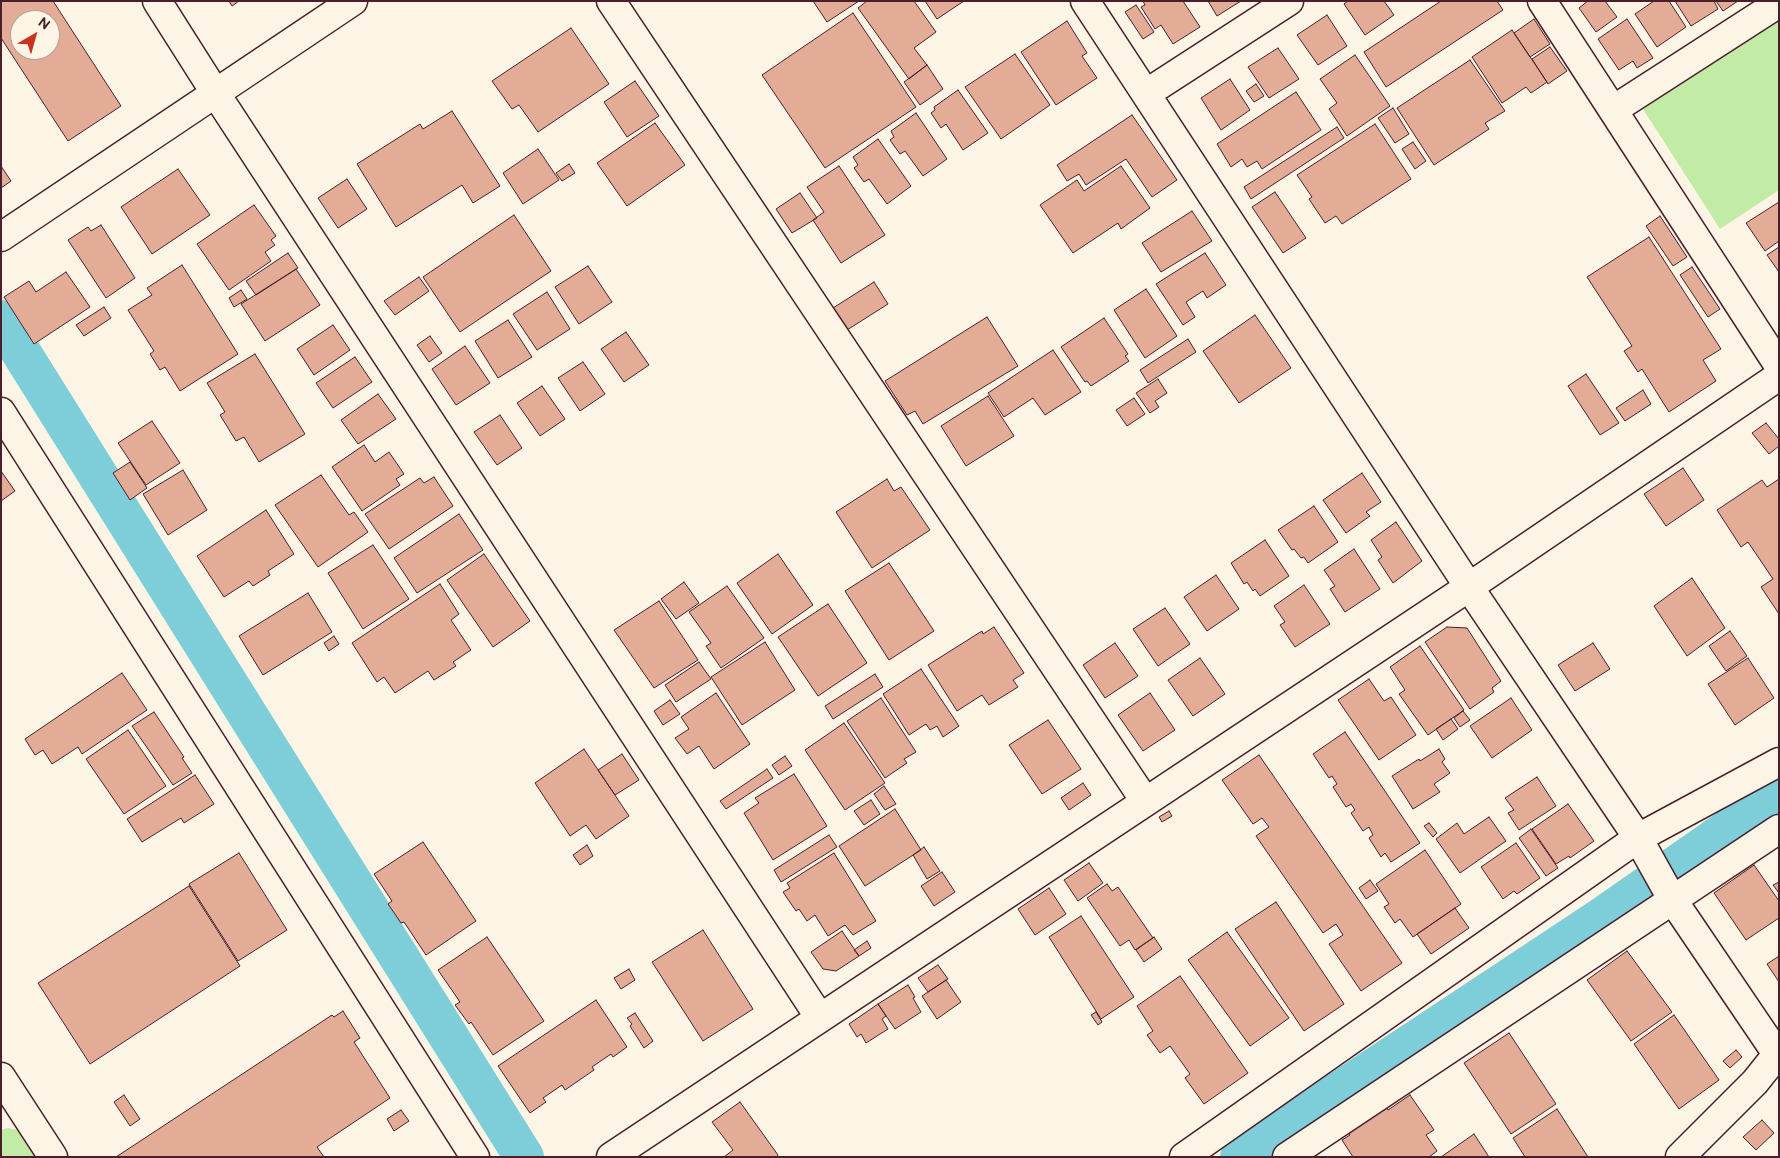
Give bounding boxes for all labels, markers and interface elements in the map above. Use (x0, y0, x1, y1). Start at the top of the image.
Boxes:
north arrow (10, 10, 60, 60)
text: N (35, 14, 53, 34)

